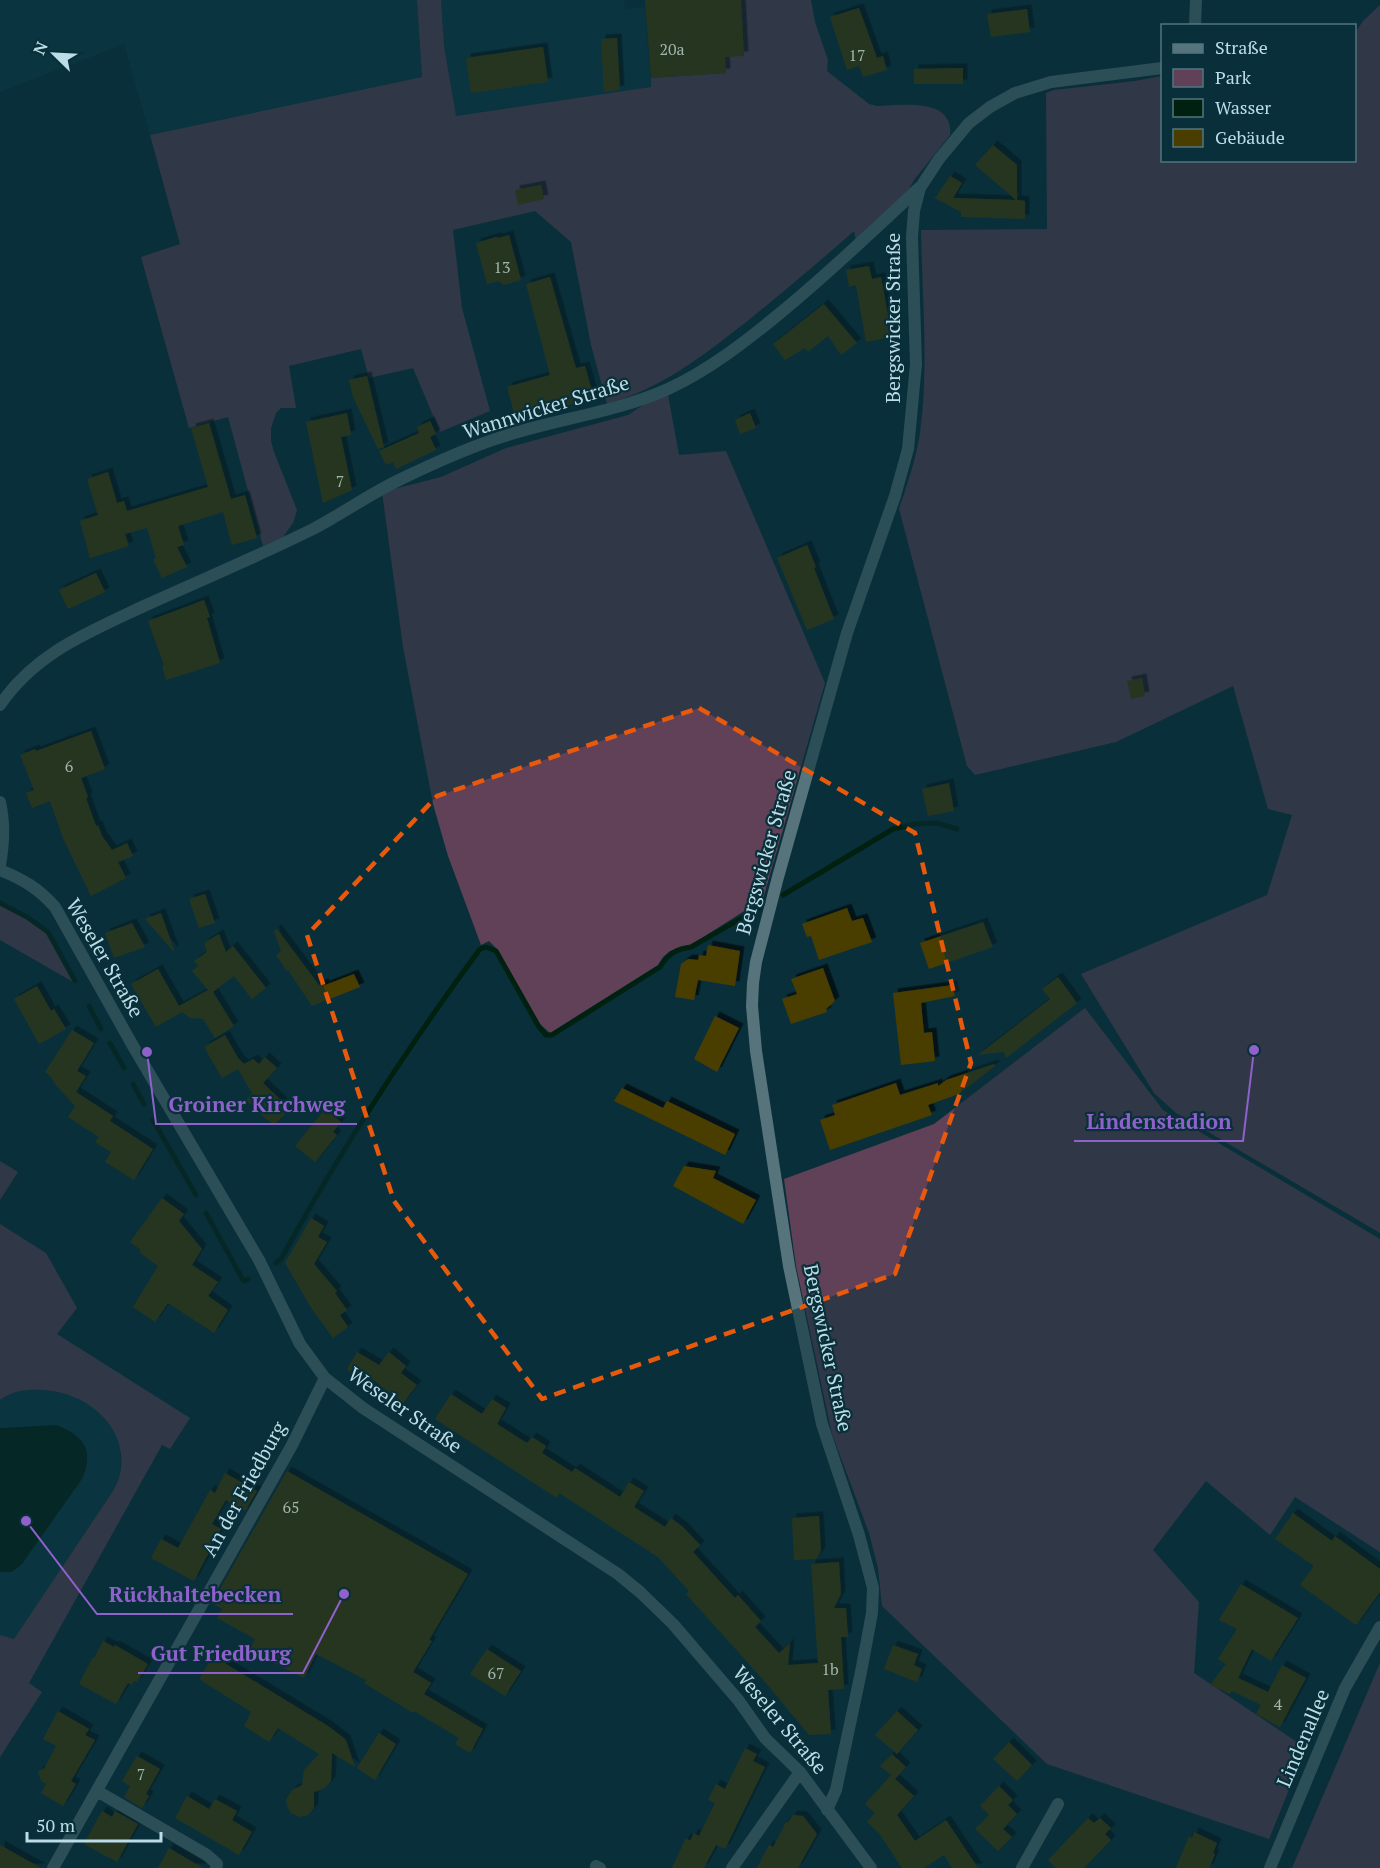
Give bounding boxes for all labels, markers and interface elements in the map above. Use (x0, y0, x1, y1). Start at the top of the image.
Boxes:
north arrow (24, 24, 84, 84)
legend (1161, 24, 1356, 162)
text: Straße (1215, 35, 1268, 59)
text: N (28, 38, 53, 58)
house number: 20a (659, 38, 685, 60)
house number: 17 (848, 44, 866, 66)
text: Park (1215, 65, 1252, 89)
text: Wasser (1215, 95, 1271, 119)
text: Gebäude (1215, 125, 1285, 149)
street label: Bergswicker Straße (879, 233, 906, 403)
house number: 13 (493, 256, 511, 278)
street label: Wannwicker Straße (459, 368, 632, 445)
house number: 7 (336, 470, 344, 492)
house number: 6 (65, 755, 74, 777)
street label: Bergswicker Straße (729, 766, 802, 938)
street label: Weseler Straße (60, 893, 151, 1022)
callout: Groiner Kirchweg (156, 1085, 357, 1124)
text: Groiner Kirchweg (169, 1090, 347, 1118)
callout: Lindenstadion (1074, 1102, 1243, 1141)
text: Lindenstadion (1086, 1107, 1232, 1135)
street label: Bergswicker Straße (798, 1262, 859, 1434)
street label: Weseler Straße (343, 1360, 468, 1459)
street label: An der Friedburg (195, 1416, 292, 1561)
house number: 65 (282, 1496, 300, 1518)
callout: Rückhaltebecken (97, 1575, 293, 1614)
text: Rückhaltebecken (109, 1580, 282, 1608)
callout: Gut Friedburg (138, 1634, 303, 1673)
text: Gut Friedburg (151, 1639, 292, 1667)
house number: 1b (821, 1658, 839, 1680)
street label: Weseler Straße (727, 1660, 834, 1780)
house number: 67 (487, 1662, 505, 1684)
street label: Lindenallee (1270, 1685, 1335, 1791)
house number: 4 (1274, 1693, 1283, 1715)
house number: 7 (137, 1763, 145, 1785)
scale bar (27, 1805, 160, 1843)
text: 50 m (36, 1813, 76, 1837)

